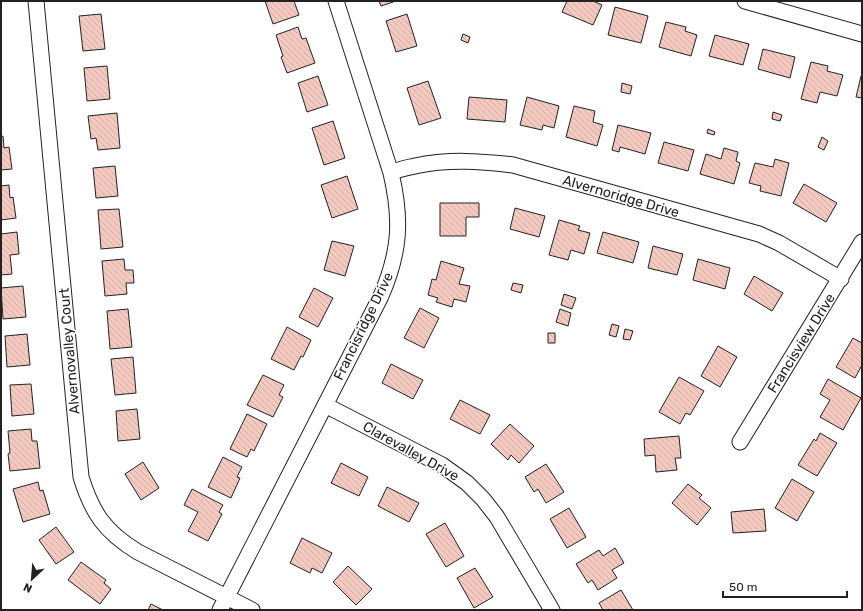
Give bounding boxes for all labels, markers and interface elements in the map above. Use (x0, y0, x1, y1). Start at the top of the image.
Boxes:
street label: Alvernoridge Drive (561, 172, 681, 221)
street label: Francisridge Drive (330, 269, 397, 383)
street label: Alvernovalley Court (55, 287, 83, 415)
street label: Francisview Drive (764, 290, 839, 396)
street label: Clarevalley Drive (360, 418, 462, 485)
north arrow (12, 559, 52, 599)
scale bar (723, 573, 847, 599)
text: N (21, 580, 34, 595)
text: 50 m (729, 580, 757, 594)

